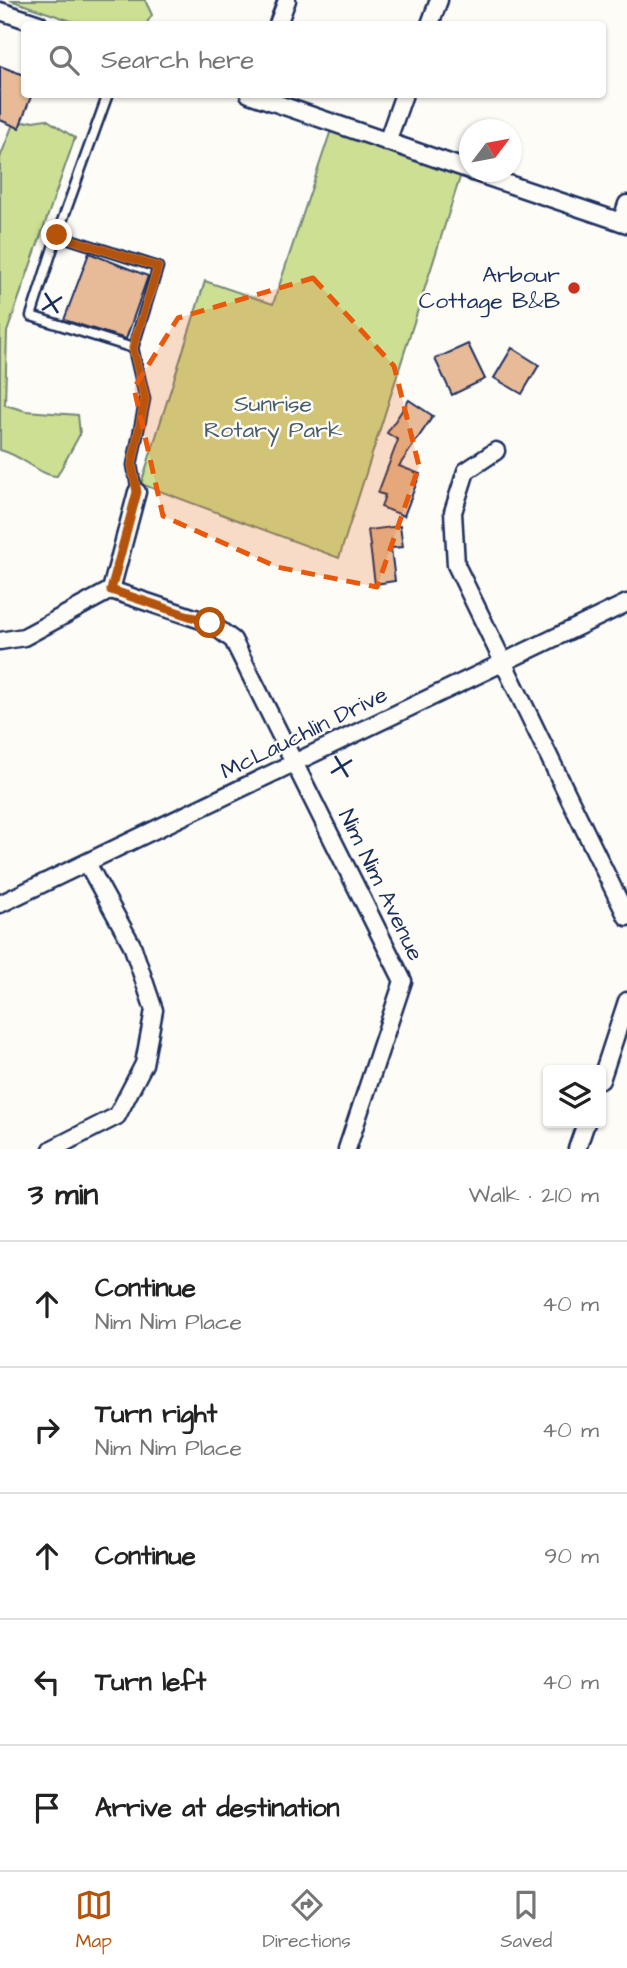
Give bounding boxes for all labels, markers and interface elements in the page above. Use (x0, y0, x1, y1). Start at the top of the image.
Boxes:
search box (21, 21, 606, 98)
icon: search (45, 41, 83, 79)
text: Search here (101, 42, 254, 78)
north arrow (459, 119, 522, 182)
route end (41, 219, 72, 250)
place label: Arbour Cottage B&B (419, 259, 560, 318)
marker: Arbour Cottage B&B (566, 280, 582, 296)
park label: Sunrise Rotary Park (204, 388, 342, 447)
route start (194, 607, 225, 638)
street label: McLauchlin Drive (215, 679, 393, 787)
street label: Nim Nim Avenue (331, 804, 431, 966)
map controls (543, 1065, 606, 1128)
button: layers (543, 1065, 606, 1128)
text: 3 min (28, 1174, 98, 1216)
text: Walk · 210 m (469, 1179, 599, 1211)
text: Continue (95, 1270, 196, 1306)
icon: ahead (28, 1285, 66, 1323)
text: 40 m (542, 1288, 599, 1320)
text: Nim Nim Place (95, 1306, 242, 1338)
text: Turn right (95, 1396, 217, 1432)
icon: right (28, 1411, 66, 1449)
text: 40 m (542, 1414, 599, 1446)
text: Nim Nim Place (95, 1432, 242, 1464)
icon: ahead (28, 1537, 66, 1575)
text: Continue (95, 1538, 196, 1574)
text: 90 m (544, 1540, 599, 1572)
icon: left (28, 1663, 66, 1701)
text: Turn left (95, 1664, 206, 1700)
text: 40 m (542, 1666, 599, 1698)
icon: arrive (28, 1789, 66, 1827)
text: Arrive at destination (95, 1790, 340, 1826)
tab: Map (75, 1886, 113, 1955)
tab: Directions (262, 1886, 351, 1955)
tab: Saved (500, 1886, 552, 1955)

